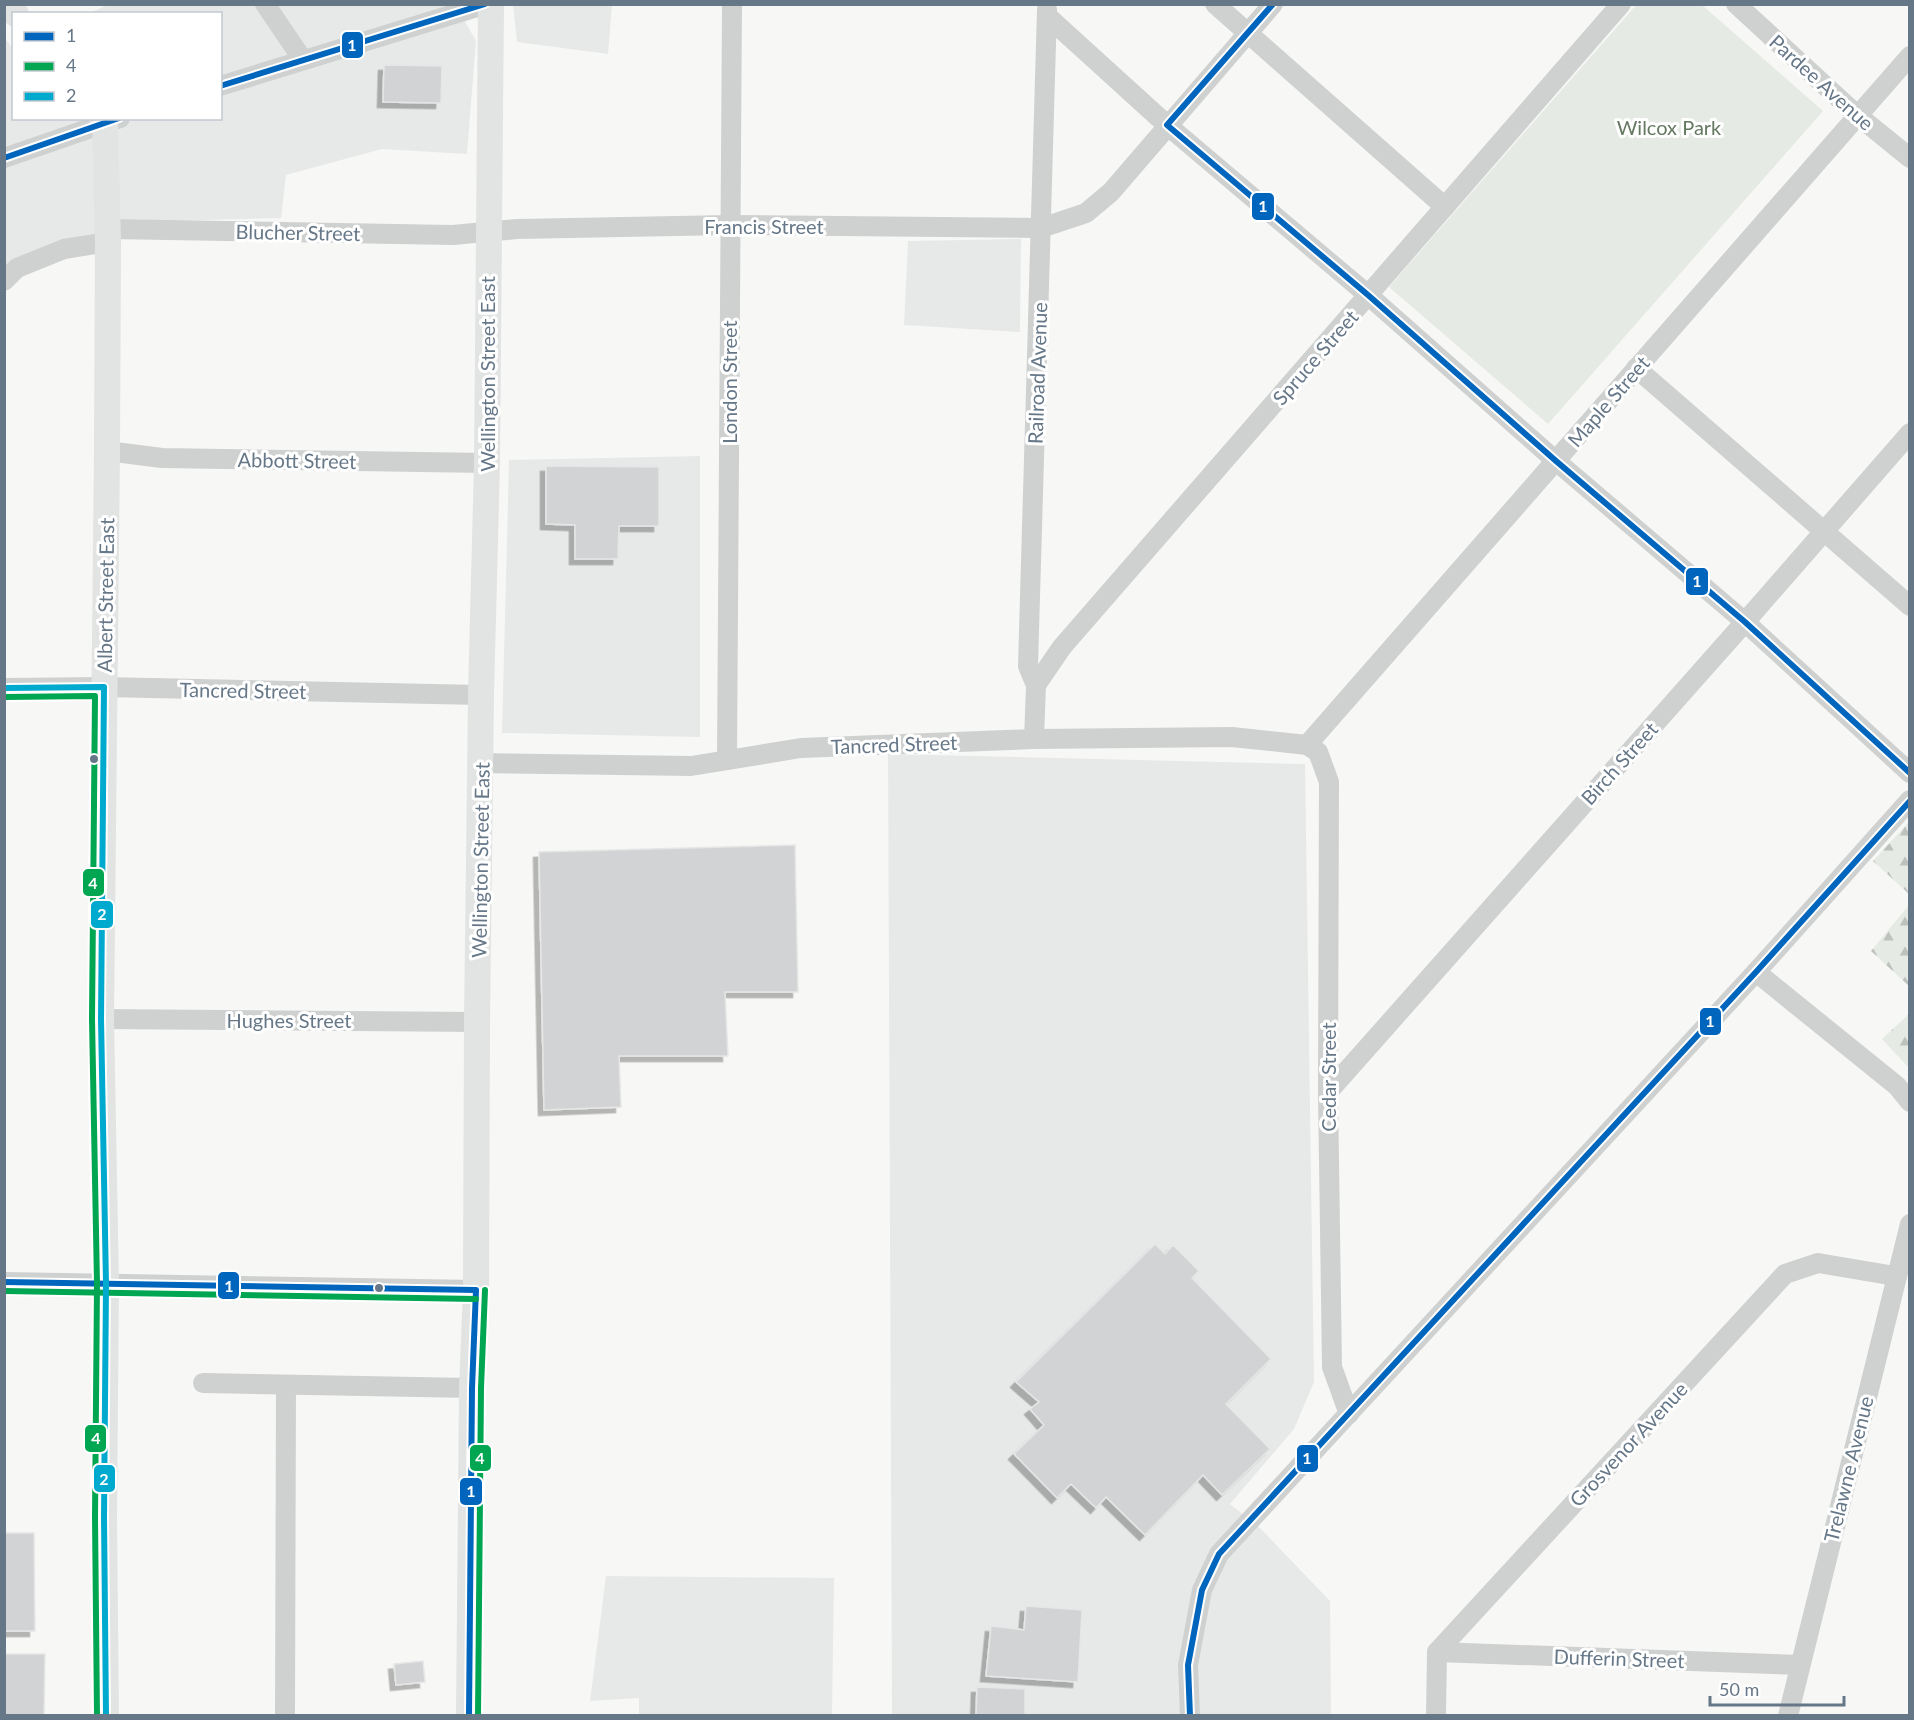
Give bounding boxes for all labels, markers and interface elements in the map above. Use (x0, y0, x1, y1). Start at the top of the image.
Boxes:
legend (12, 12, 222, 120)
text: 1 (66, 24, 76, 46)
street label: Pardee Avenue (1765, 29, 1879, 135)
line badge: 1 (341, 31, 364, 59)
text: 1 (347, 35, 357, 54)
text: 4 (66, 54, 76, 76)
text: 2 (66, 84, 76, 106)
park label: Wilcox Park (1617, 115, 1722, 139)
line badge: 1 (1251, 192, 1275, 221)
text: 1 (1258, 196, 1268, 215)
street label: Francis Street (704, 214, 824, 238)
street label: Blucher Street (236, 219, 360, 245)
street label: Wellington Street East (475, 276, 499, 472)
street label: Railroad Avenue (1023, 302, 1051, 444)
street label: Spruce Street (1267, 305, 1363, 409)
street label: London Street (717, 320, 741, 444)
street label: Maple Street (1562, 351, 1654, 451)
street label: Abbott Street (238, 447, 356, 473)
street label: Albert Street East (92, 518, 118, 672)
line badge: 1 (1685, 567, 1709, 596)
text: 1 (1692, 571, 1702, 590)
street label: Tancred Street (180, 677, 306, 703)
street label: Birch Street (1576, 717, 1662, 809)
street label: Tancred Street (830, 730, 958, 758)
unlabelled marker (88, 753, 100, 765)
street label: Wellington Street East (466, 762, 494, 958)
line badge: 4 (82, 868, 105, 897)
text: 4 (88, 873, 98, 892)
line badge: 2 (90, 900, 114, 929)
text: 2 (97, 904, 107, 923)
line badge: 1 (1699, 1007, 1722, 1036)
street label: Hughes Street (227, 1008, 351, 1032)
text: 1 (1705, 1011, 1715, 1030)
street label: Cedar Street (1316, 1022, 1340, 1132)
line badge: 1 (217, 1271, 240, 1300)
text: 1 (224, 1276, 234, 1295)
unlabelled marker (373, 1282, 385, 1294)
street label: Grosvenor Avenue (1564, 1377, 1692, 1511)
street label: Trelawne Avenue (1818, 1393, 1878, 1545)
line badge: 4 (84, 1424, 107, 1453)
text: 4 (91, 1428, 101, 1447)
line badge: 4 (469, 1444, 492, 1472)
line badge: 1 (1296, 1444, 1319, 1473)
text: 4 (475, 1448, 485, 1467)
text: 1 (1302, 1448, 1312, 1467)
line badge: 2 (93, 1464, 116, 1493)
text: 2 (99, 1469, 109, 1488)
line badge: 1 (459, 1477, 483, 1506)
text: 1 (466, 1481, 476, 1500)
street label: Dufferin Street (1553, 1644, 1685, 1672)
scale bar (1710, 1669, 1844, 1707)
text: 50 m (1719, 1678, 1759, 1700)

